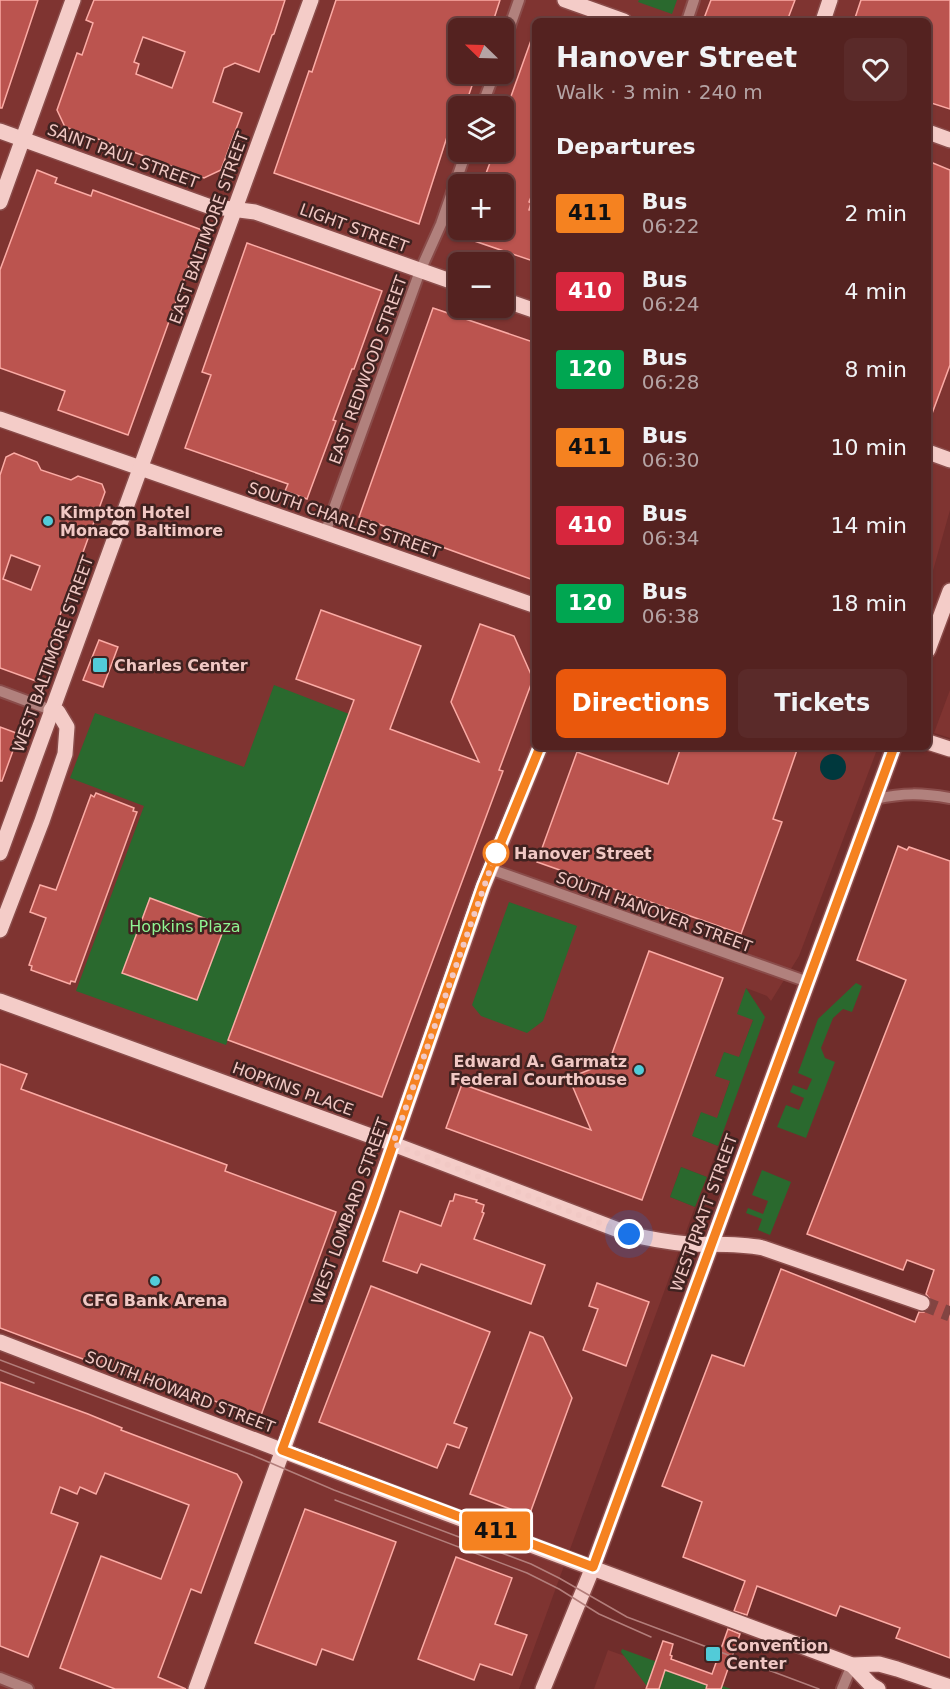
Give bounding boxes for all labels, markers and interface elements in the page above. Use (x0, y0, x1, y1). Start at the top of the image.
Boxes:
north arrow (448, 18, 514, 84)
map controls (448, 18, 514, 318)
button: heart (844, 38, 907, 101)
text: Hanover Street (556, 41, 797, 74)
text: Walk · 3 min · 240 m (556, 80, 763, 104)
button: layers (448, 96, 514, 162)
street label: SAINT PAUL STREET (45, 120, 201, 192)
street label: EAST BALTIMORE STREET (165, 129, 253, 327)
text: Departures (556, 134, 696, 159)
button: + (448, 174, 514, 240)
text: Bus (642, 189, 687, 214)
street label: LIGHT STREET (297, 200, 411, 256)
text: 411 (568, 201, 612, 225)
text: 2 min (845, 201, 907, 226)
text: 06:22 (642, 214, 699, 238)
button: − (448, 252, 514, 318)
text: Bus (642, 267, 687, 292)
street label: EAST REDWOOD STREET (325, 273, 411, 467)
text: 410 (568, 279, 612, 303)
text: 4 min (845, 279, 907, 304)
text: 06:24 (642, 292, 699, 316)
text: Bus (642, 345, 687, 370)
text: 120 (568, 357, 612, 381)
text: 8 min (845, 357, 907, 382)
text: 06:28 (642, 370, 699, 394)
text: Bus (642, 423, 687, 448)
text: 411 (568, 435, 612, 459)
text: 10 min (831, 435, 907, 460)
text: 06:30 (642, 448, 699, 472)
street label: SOUTH CHARLES STREET (245, 478, 443, 562)
text: Bus (642, 501, 687, 526)
place label: Kimpton Hotel Monaco Baltimore (60, 503, 223, 540)
text: 410 (568, 513, 612, 537)
text: 14 min (831, 513, 907, 538)
marker: Kimpton Hotel Monaco Baltimore (41, 514, 55, 528)
text: 06:34 (642, 526, 699, 550)
street label: WEST BALTIMORE STREET (9, 553, 98, 755)
text: Bus (642, 579, 687, 604)
text: 120 (568, 591, 612, 615)
text: 18 min (831, 591, 907, 616)
text: 06:38 (642, 604, 699, 628)
marker: Charles Center (91, 656, 109, 674)
place label: Charles Center (114, 656, 248, 675)
button: Directions (556, 669, 726, 738)
button: Tickets (738, 669, 907, 738)
marker: Hanover Street (483, 840, 509, 866)
place label: Hanover Street (514, 844, 652, 863)
street label: SOUTH HANOVER STREET (554, 868, 755, 956)
park label: Hopkins Plaza (129, 917, 241, 936)
place label: Edward A. Garmatz Federal Courthouse (450, 1052, 627, 1089)
street label: HOPKINS PLACE (230, 1058, 356, 1120)
marker: Edward A. Garmatz Federal Courthouse (632, 1063, 646, 1077)
street label: WEST LOMBARD STREET (307, 1115, 393, 1307)
street label: WEST PRATT STREET (667, 1131, 741, 1294)
your location (614, 1219, 644, 1249)
marker: CFG Bank Arena (148, 1274, 162, 1288)
place label: CFG Bank Arena (82, 1291, 228, 1310)
street label: SOUTH HOWARD STREET (83, 1347, 278, 1437)
line badge: 411 (462, 1512, 530, 1550)
text: 411 (474, 1519, 518, 1543)
place label: Convention Center (726, 1636, 828, 1673)
marker: Convention Center (704, 1645, 722, 1663)

